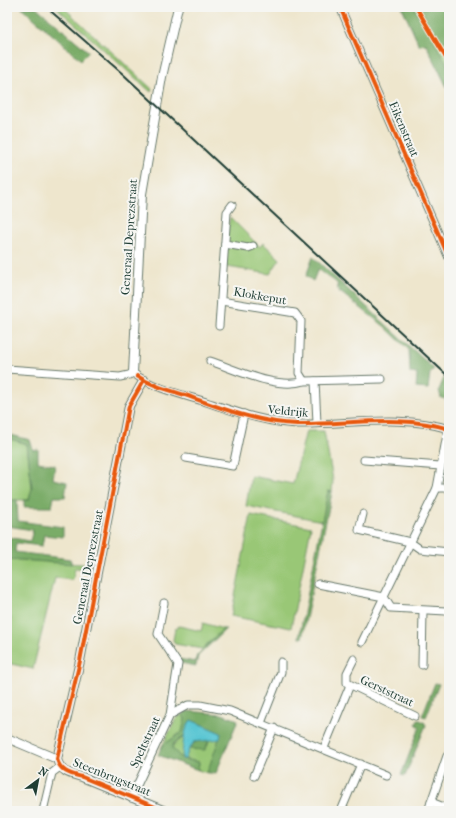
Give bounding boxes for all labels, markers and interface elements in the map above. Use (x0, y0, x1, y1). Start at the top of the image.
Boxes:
street label: Eikenstraat (386, 99, 422, 160)
street label: Generaal Deprezstraat (118, 178, 140, 296)
street label: Klokkeput (232, 284, 288, 308)
street label: Veldrijk (266, 402, 310, 420)
street label: Generaal Deprezstraat (70, 508, 106, 625)
street label: Gerststraat (358, 673, 417, 710)
street label: Speltstraat (127, 713, 163, 770)
street label: Steenbrugstraat (71, 755, 154, 799)
north arrow (18, 760, 58, 800)
text: N (36, 764, 51, 780)

